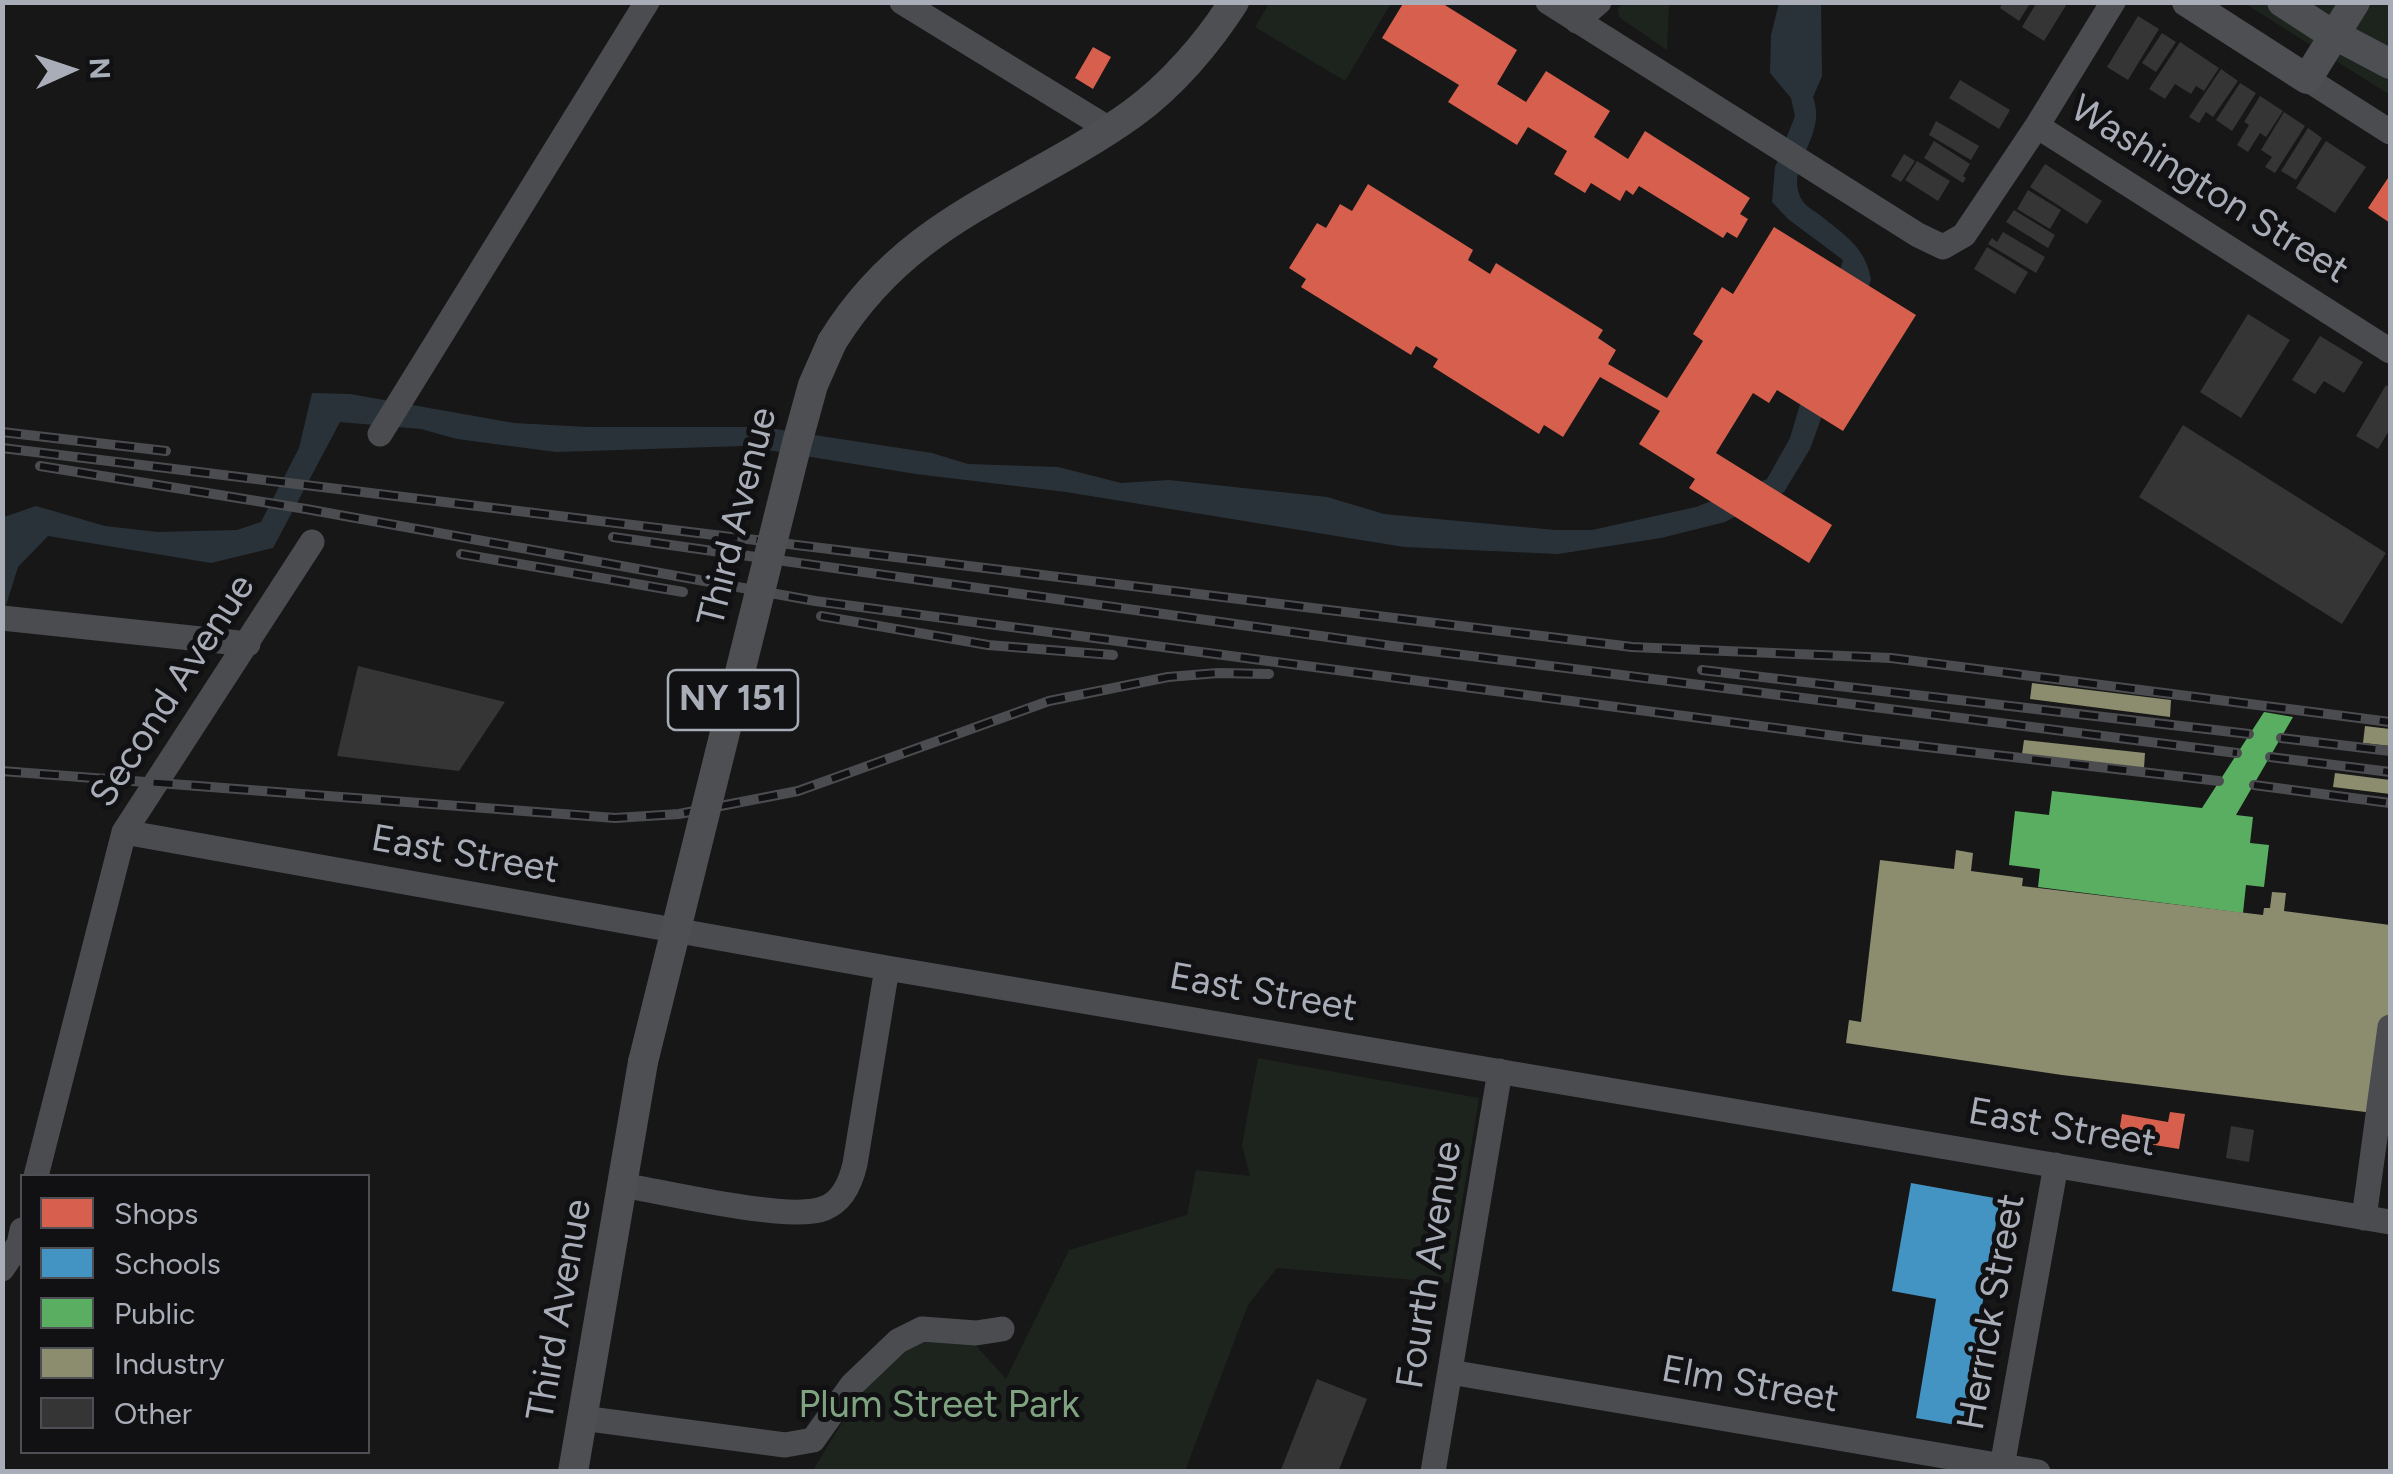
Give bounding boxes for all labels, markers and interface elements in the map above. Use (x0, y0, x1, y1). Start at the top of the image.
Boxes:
north arrow (20, 20, 120, 120)
text: N (82, 57, 118, 80)
street label: Washington Street (2062, 86, 2356, 294)
street label: Third Avenue (689, 403, 787, 631)
street label: Second Avenue (81, 566, 265, 816)
road number: NY 151 (668, 670, 798, 730)
street label: East Street (368, 816, 562, 894)
street label: East Street (1166, 954, 1360, 1032)
street label: East Street (1965, 1089, 2159, 1167)
street label: Fourth Avenue (1388, 1138, 1472, 1392)
legend (20, 1174, 370, 1454)
street label: Herrick Street (1949, 1191, 2035, 1433)
text: Shops (114, 1195, 198, 1232)
street label: Third Avenue (518, 1196, 602, 1424)
text: Schools (114, 1245, 221, 1282)
text: Public (114, 1295, 195, 1332)
text: Industry (114, 1345, 224, 1382)
street label: Elm Street (1658, 1347, 1842, 1423)
park label: Plum Street Park (798, 1383, 1080, 1429)
text: Other (114, 1395, 192, 1432)

